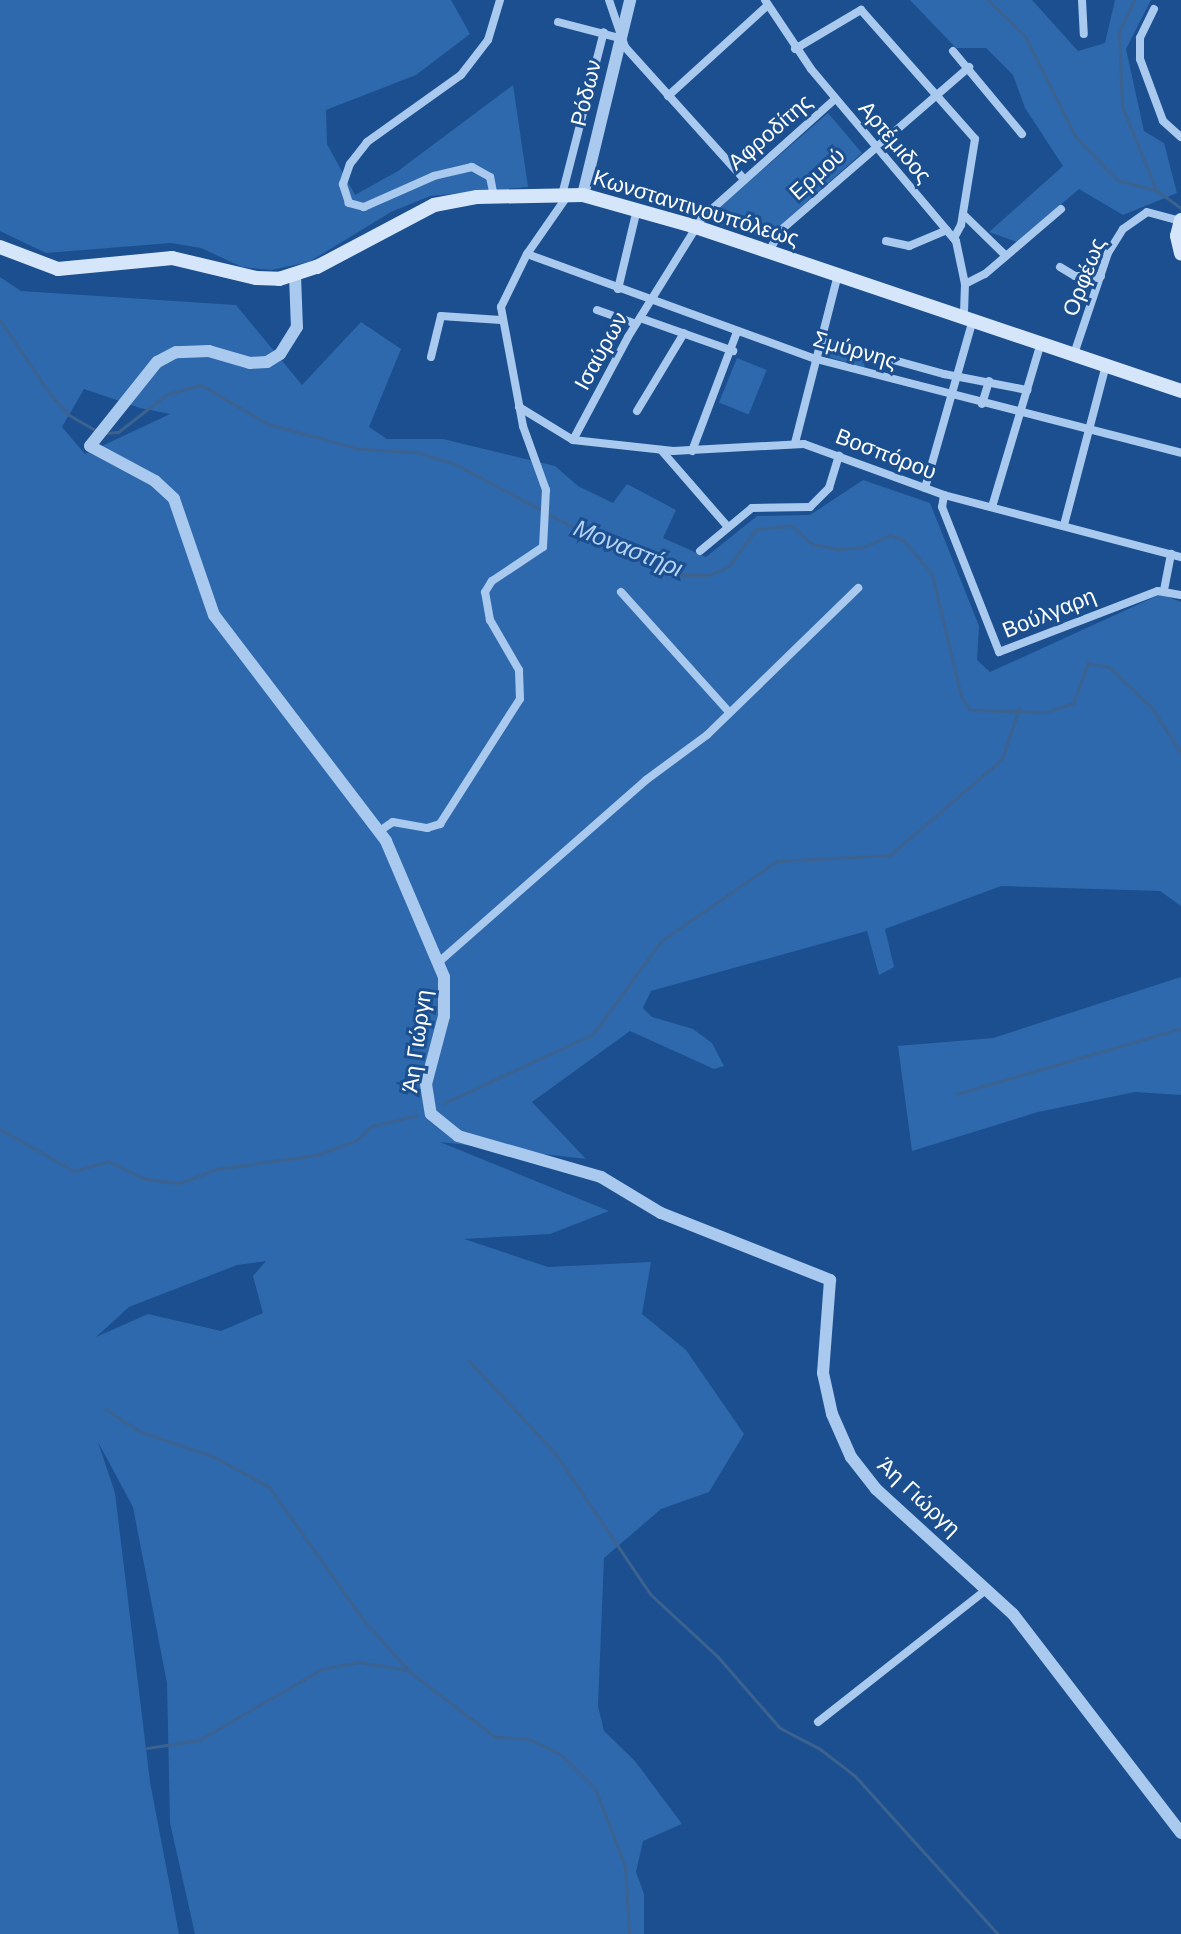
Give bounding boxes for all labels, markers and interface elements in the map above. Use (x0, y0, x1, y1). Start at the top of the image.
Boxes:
street label: Ρόδων (565, 57, 607, 129)
street label: Αφροδίτης (723, 88, 817, 176)
street label: Αρτέμιδος (853, 96, 937, 188)
street label: Ερμού (784, 142, 850, 206)
street label: Κωνσταντινουπόλεως (590, 164, 802, 252)
street label: Ορφέως (1057, 234, 1111, 320)
street label: Ισαύρων (569, 307, 633, 395)
street label: Σμύρνης (810, 326, 900, 374)
street label: Βοσπόρου (832, 423, 940, 485)
water label: Μοναστήρι (569, 514, 687, 584)
street label: Βούλγαρη (998, 582, 1100, 644)
street label: Άη Γιώργη (397, 988, 437, 1094)
street label: Άη Γιώργη (872, 1452, 966, 1542)

